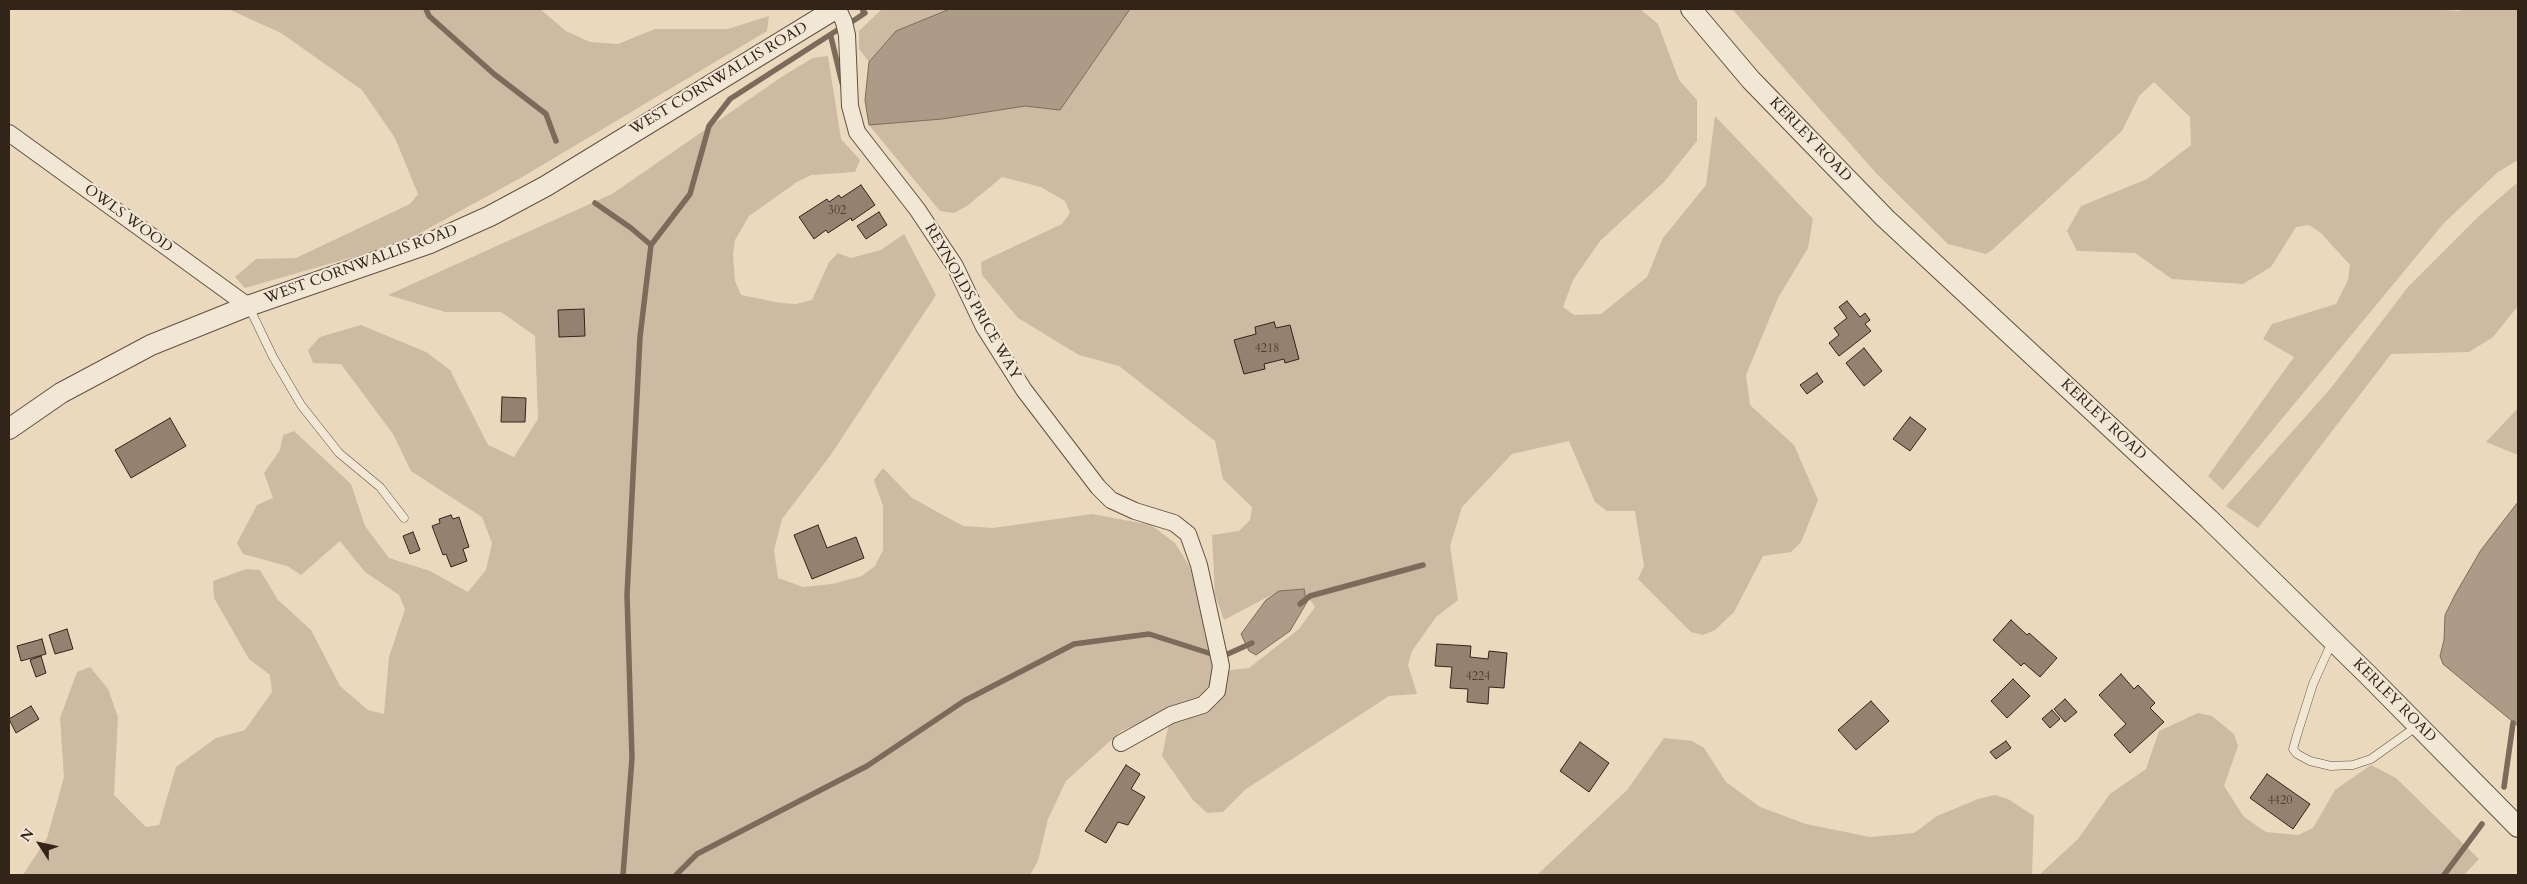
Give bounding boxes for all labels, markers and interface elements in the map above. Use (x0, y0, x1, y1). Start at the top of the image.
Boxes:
street label: WEST CORNWALLIS ROAD (627, 19, 811, 139)
street label: KERLEY ROAD (1765, 94, 1855, 186)
street label: OWLS WOOD (80, 181, 176, 257)
house number: 302 (828, 204, 846, 218)
street label: REYNOLDS PRICE WAY (920, 221, 1024, 383)
street label: WEST CORNWALLIS ROAD (262, 222, 460, 308)
house number: 4218 (1255, 342, 1279, 356)
street label: KERLEY ROAD (2056, 376, 2150, 464)
street label: KERLEY ROAD (2349, 656, 2439, 746)
house number: 4224 (1466, 670, 1490, 684)
house number: 4420 (2268, 794, 2292, 808)
north arrow (15, 819, 65, 869)
text: N (16, 825, 39, 846)

